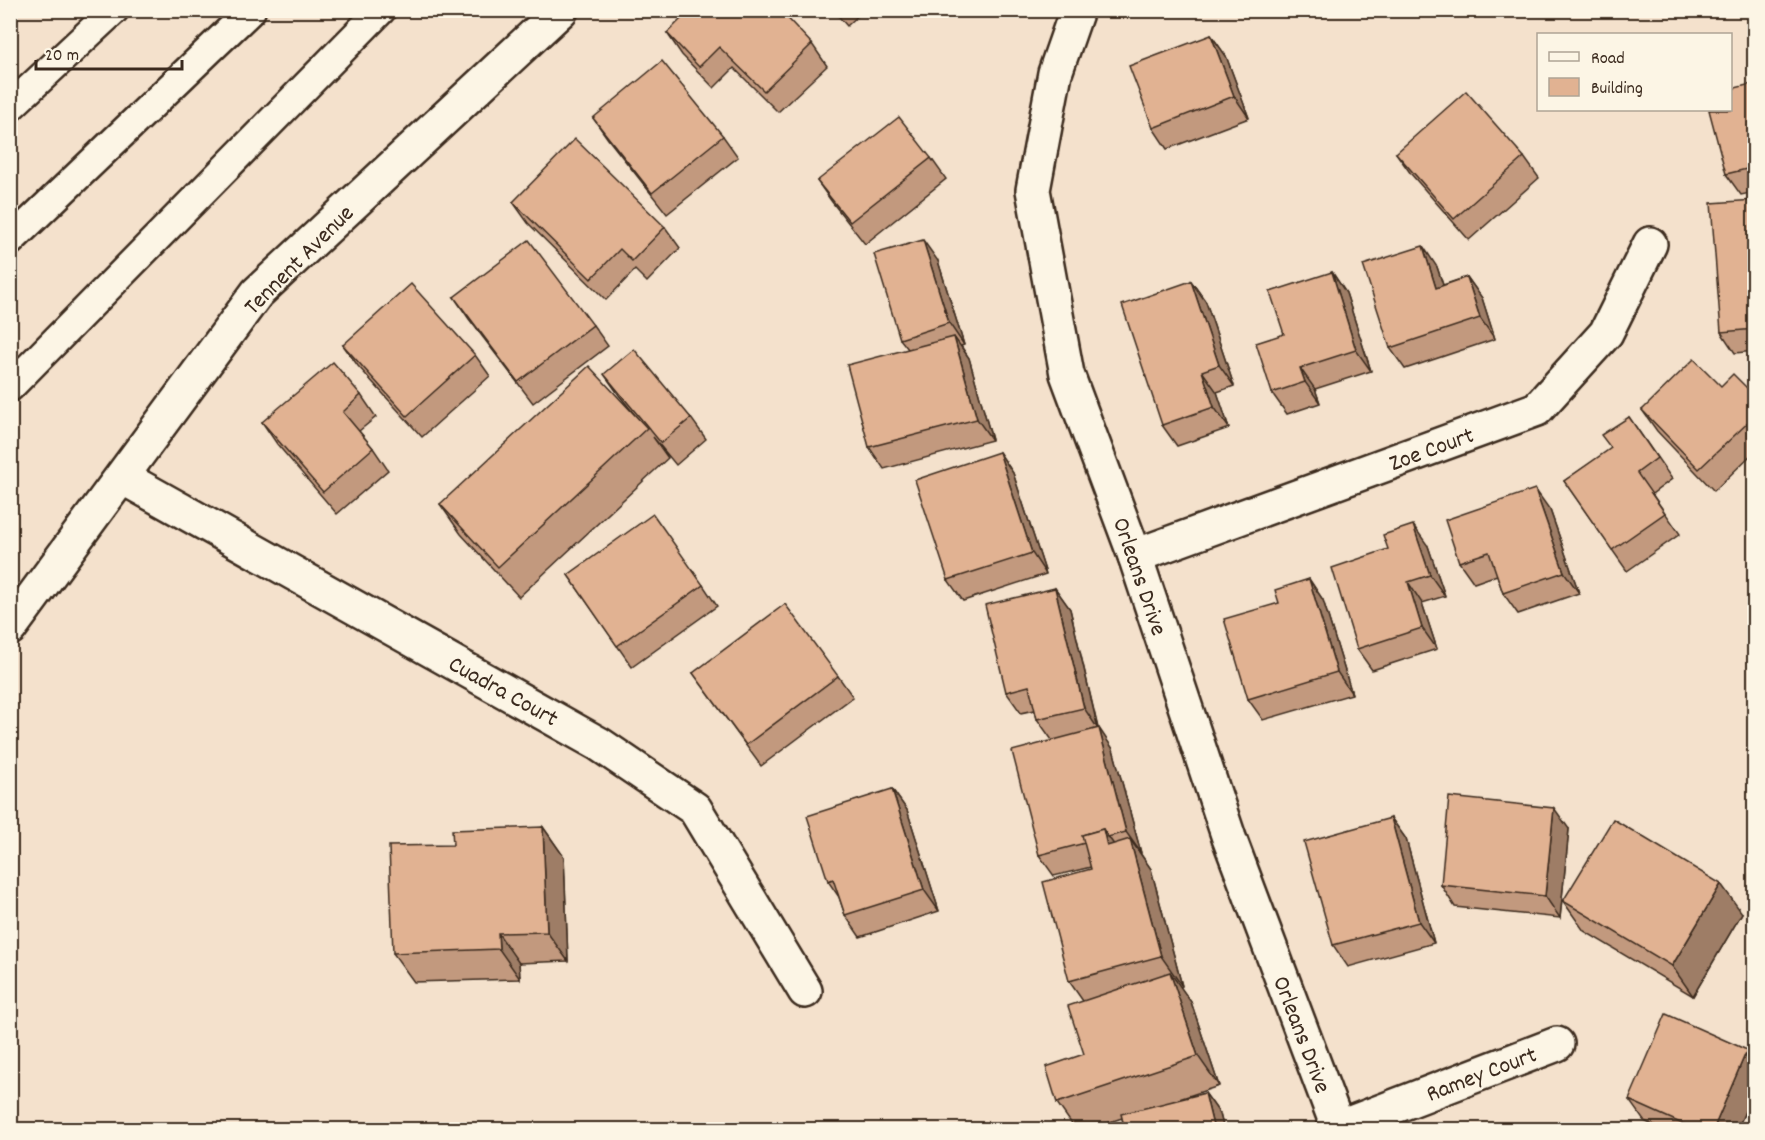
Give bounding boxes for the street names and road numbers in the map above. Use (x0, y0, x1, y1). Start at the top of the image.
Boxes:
street label: Tennent Avenue (237, 198, 363, 324)
street label: Zoe Court (1385, 420, 1479, 482)
street label: Orleans Drive (1102, 513, 1174, 641)
street label: Cuadra Court (441, 648, 564, 737)
street label: Orleans Drive (1262, 971, 1338, 1099)
street label: Ramey Court (1422, 1039, 1542, 1112)

